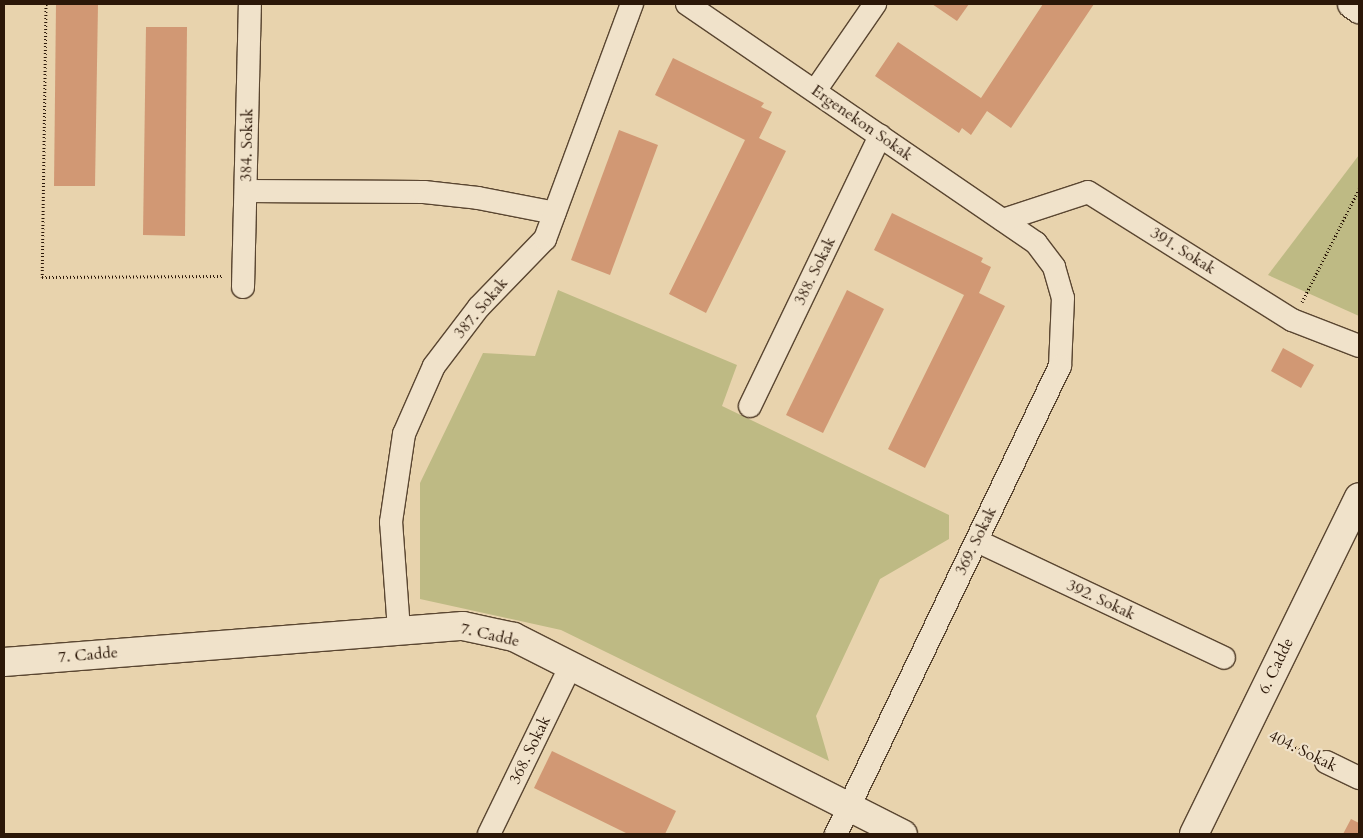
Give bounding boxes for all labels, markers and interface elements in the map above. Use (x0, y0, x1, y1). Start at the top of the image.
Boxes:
street label: Ergenekon Sokak (808, 81, 916, 165)
street label: 384. Sokak (237, 108, 257, 182)
street label: 391. Sokak (1147, 223, 1219, 279)
street label: 388. Sokak (790, 234, 840, 308)
street label: 387. Sokak (450, 274, 512, 342)
street label: 369. Sokak (951, 504, 1001, 578)
street label: 392. Sokak (1064, 576, 1138, 624)
street label: 7. Cadde (459, 619, 521, 651)
street label: 6. Cadde (1254, 635, 1298, 697)
street label: 7. Cadde (57, 643, 119, 667)
street label: 368. Sokak (505, 713, 555, 787)
street label: 404. Sokak (1266, 726, 1340, 776)

